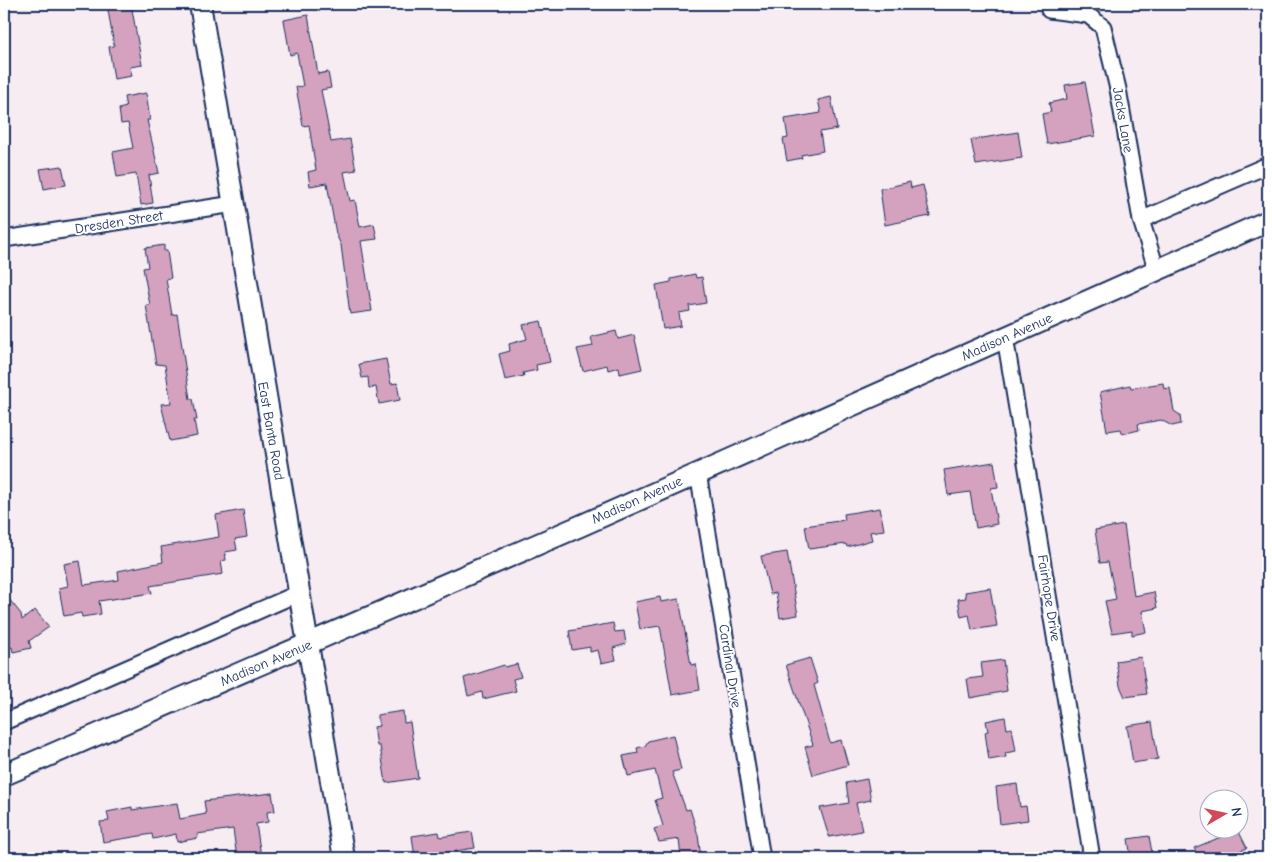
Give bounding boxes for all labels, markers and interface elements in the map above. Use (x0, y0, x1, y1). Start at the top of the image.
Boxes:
street label: Jacks Lane (1109, 86, 1137, 154)
street label: Dresden Street (74, 207, 165, 237)
street label: Madison Avenue (959, 309, 1055, 365)
street label: East Banta Road (254, 381, 288, 481)
street label: Madison Avenue (589, 472, 685, 528)
street label: Fairhope Drive (1034, 554, 1064, 642)
street label: Cardinal Drive (715, 623, 745, 709)
street label: Madison Avenue (218, 636, 314, 690)
north arrow (1200, 790, 1250, 840)
text: N (1227, 806, 1245, 818)

